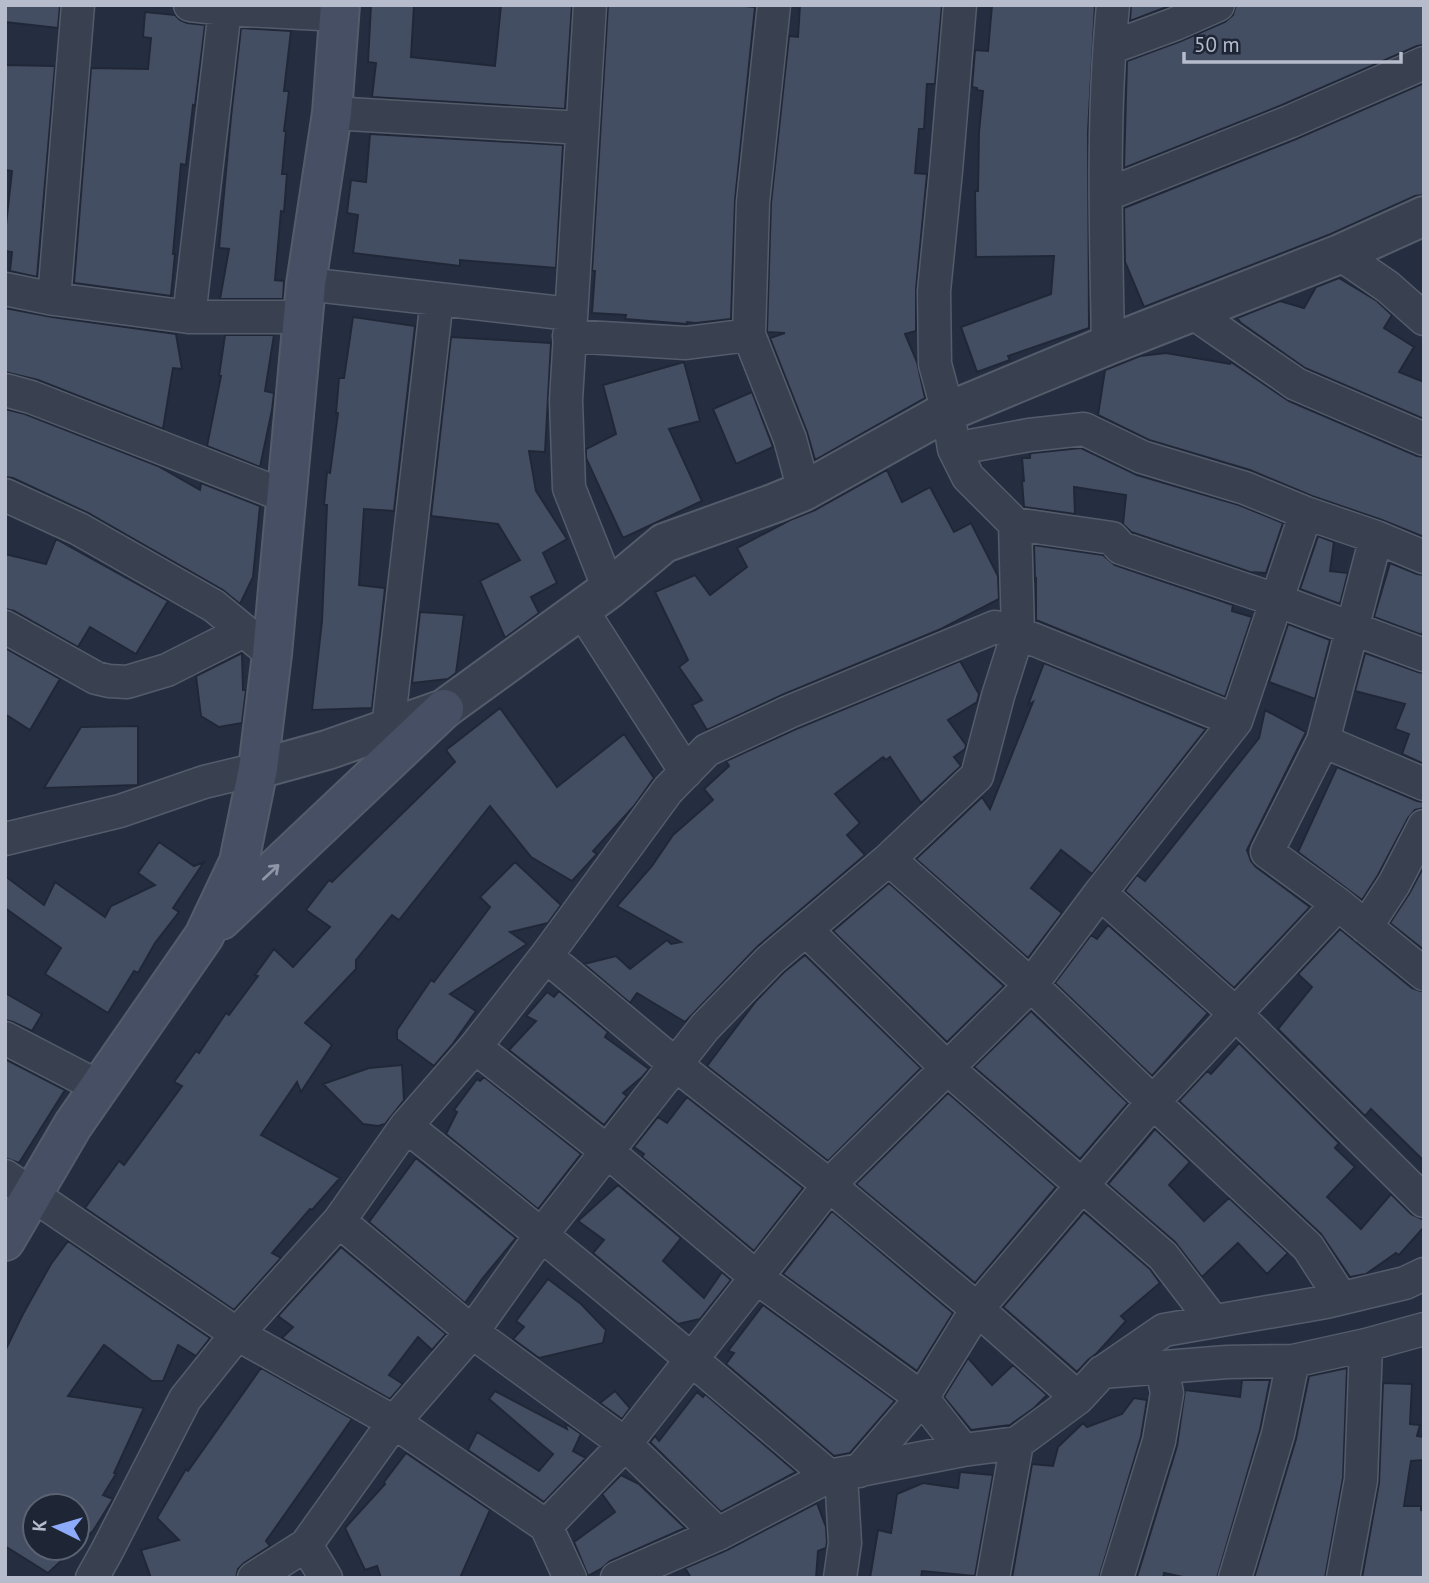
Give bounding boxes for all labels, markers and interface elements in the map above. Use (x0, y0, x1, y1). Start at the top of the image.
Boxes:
scale bar (1184, 21, 1401, 65)
text: 50 m (1194, 31, 1240, 58)
one-way arrow (262, 864, 279, 881)
north arrow (21, 1492, 91, 1562)
text: K (27, 1518, 52, 1532)

